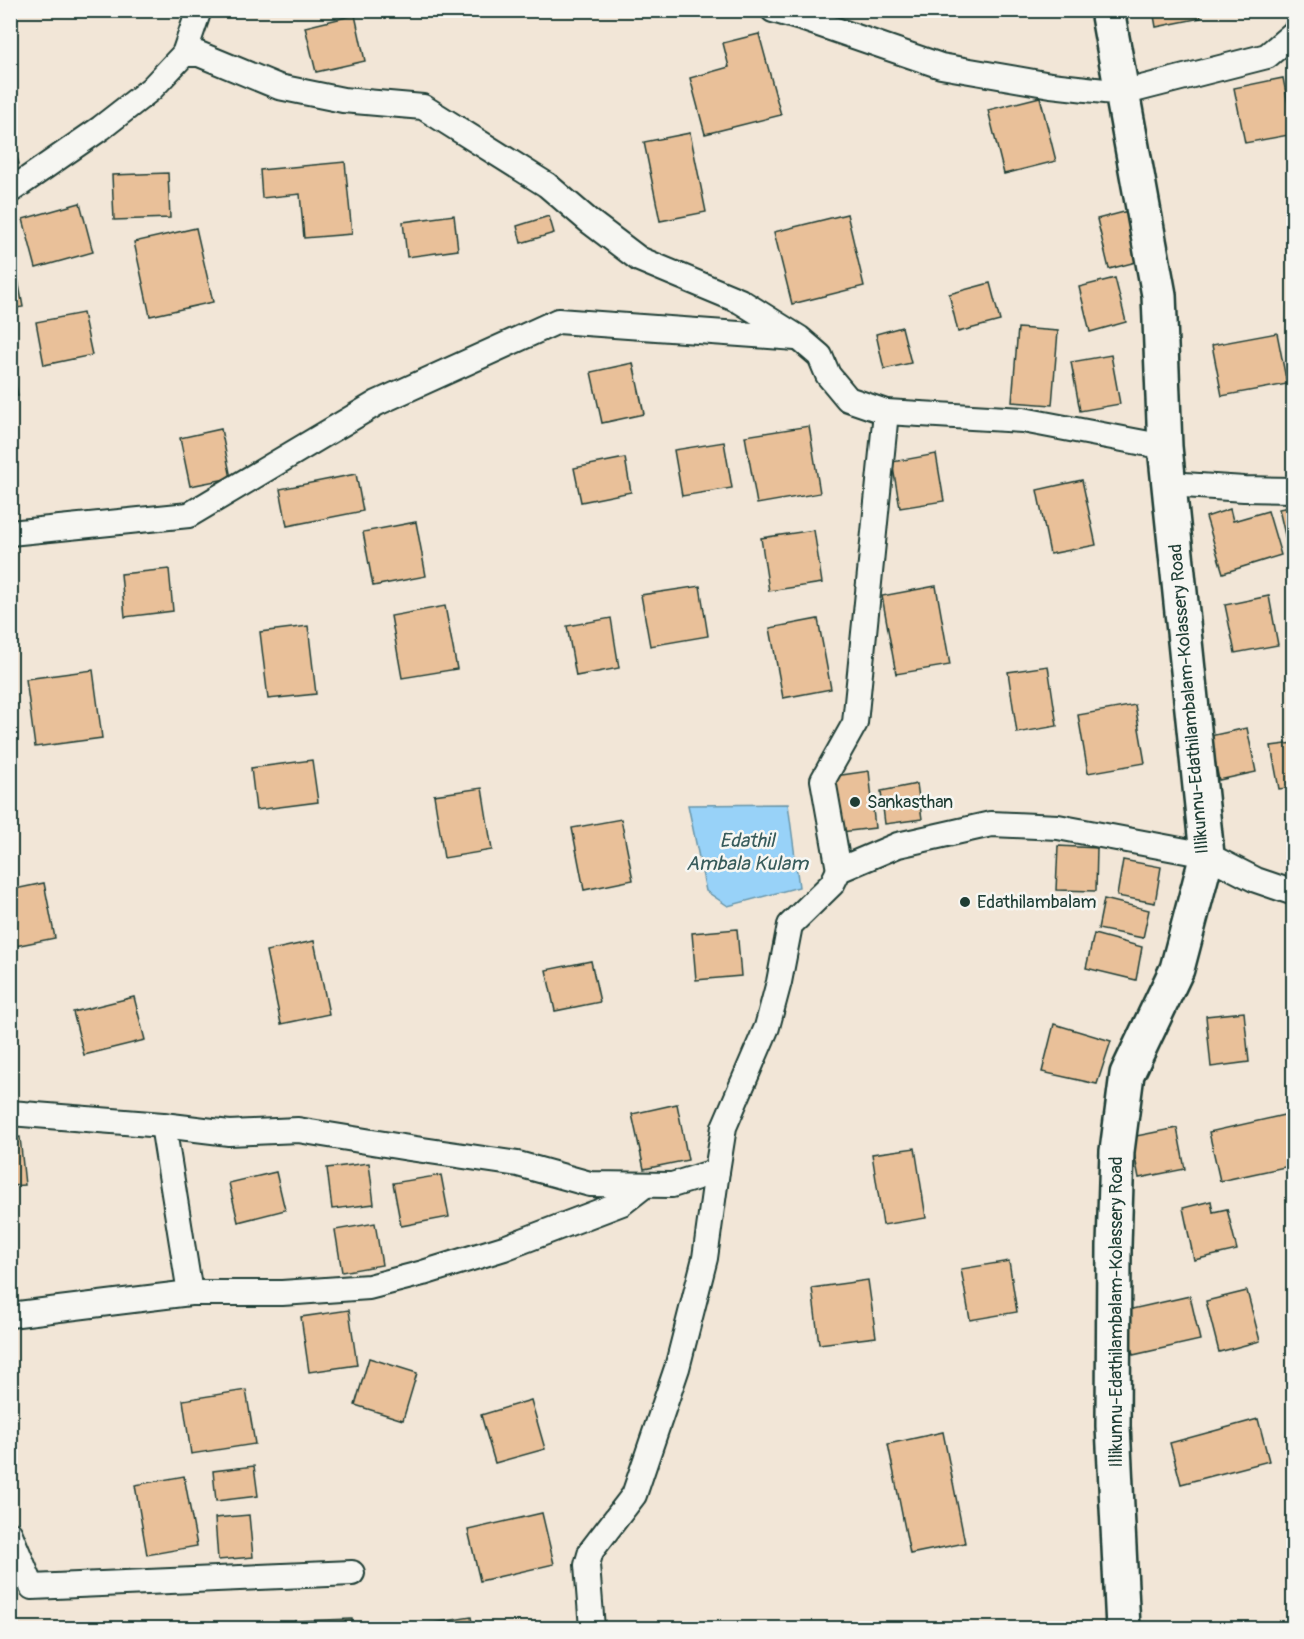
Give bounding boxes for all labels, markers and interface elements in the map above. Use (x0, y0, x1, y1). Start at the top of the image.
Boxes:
street label: Illikunnu-Edathilambalam-Kolassery Road (1164, 543, 1214, 855)
place label: Sankasthan (867, 791, 953, 814)
marker: Sankasthan (848, 795, 862, 809)
water label: Edathil Ambala Kulam (686, 828, 809, 876)
place label: Edathilambalam (977, 891, 1097, 914)
marker: Edathilambalam (958, 895, 972, 909)
street label: Illikunnu-Edathilambalam-Kolassery Road (1105, 1156, 1128, 1468)

